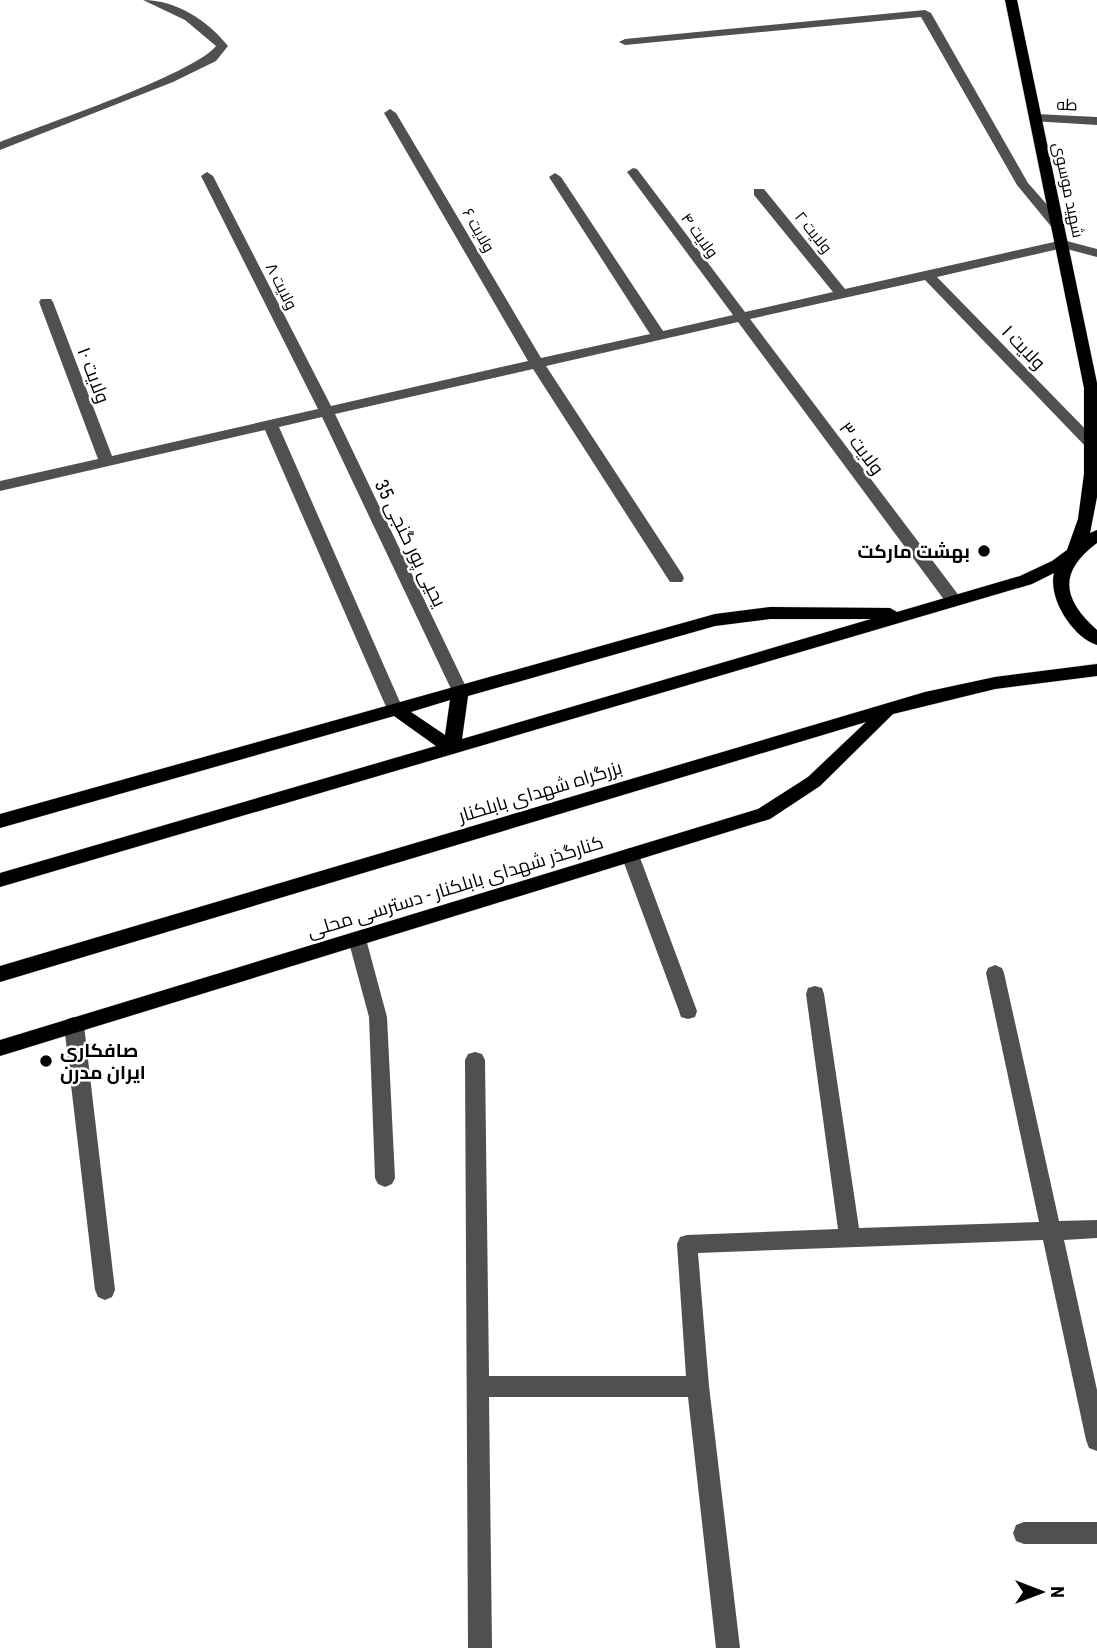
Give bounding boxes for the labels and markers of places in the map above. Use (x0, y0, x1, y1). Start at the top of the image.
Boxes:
place label: بهشت مارکت (858, 540, 970, 563)
marker: بهشت مارکت (976, 543, 992, 559)
place label: صافکاری ایران مدرن (60, 1039, 146, 1084)
marker: صافکاری ایران مدرن (38, 1053, 54, 1069)

